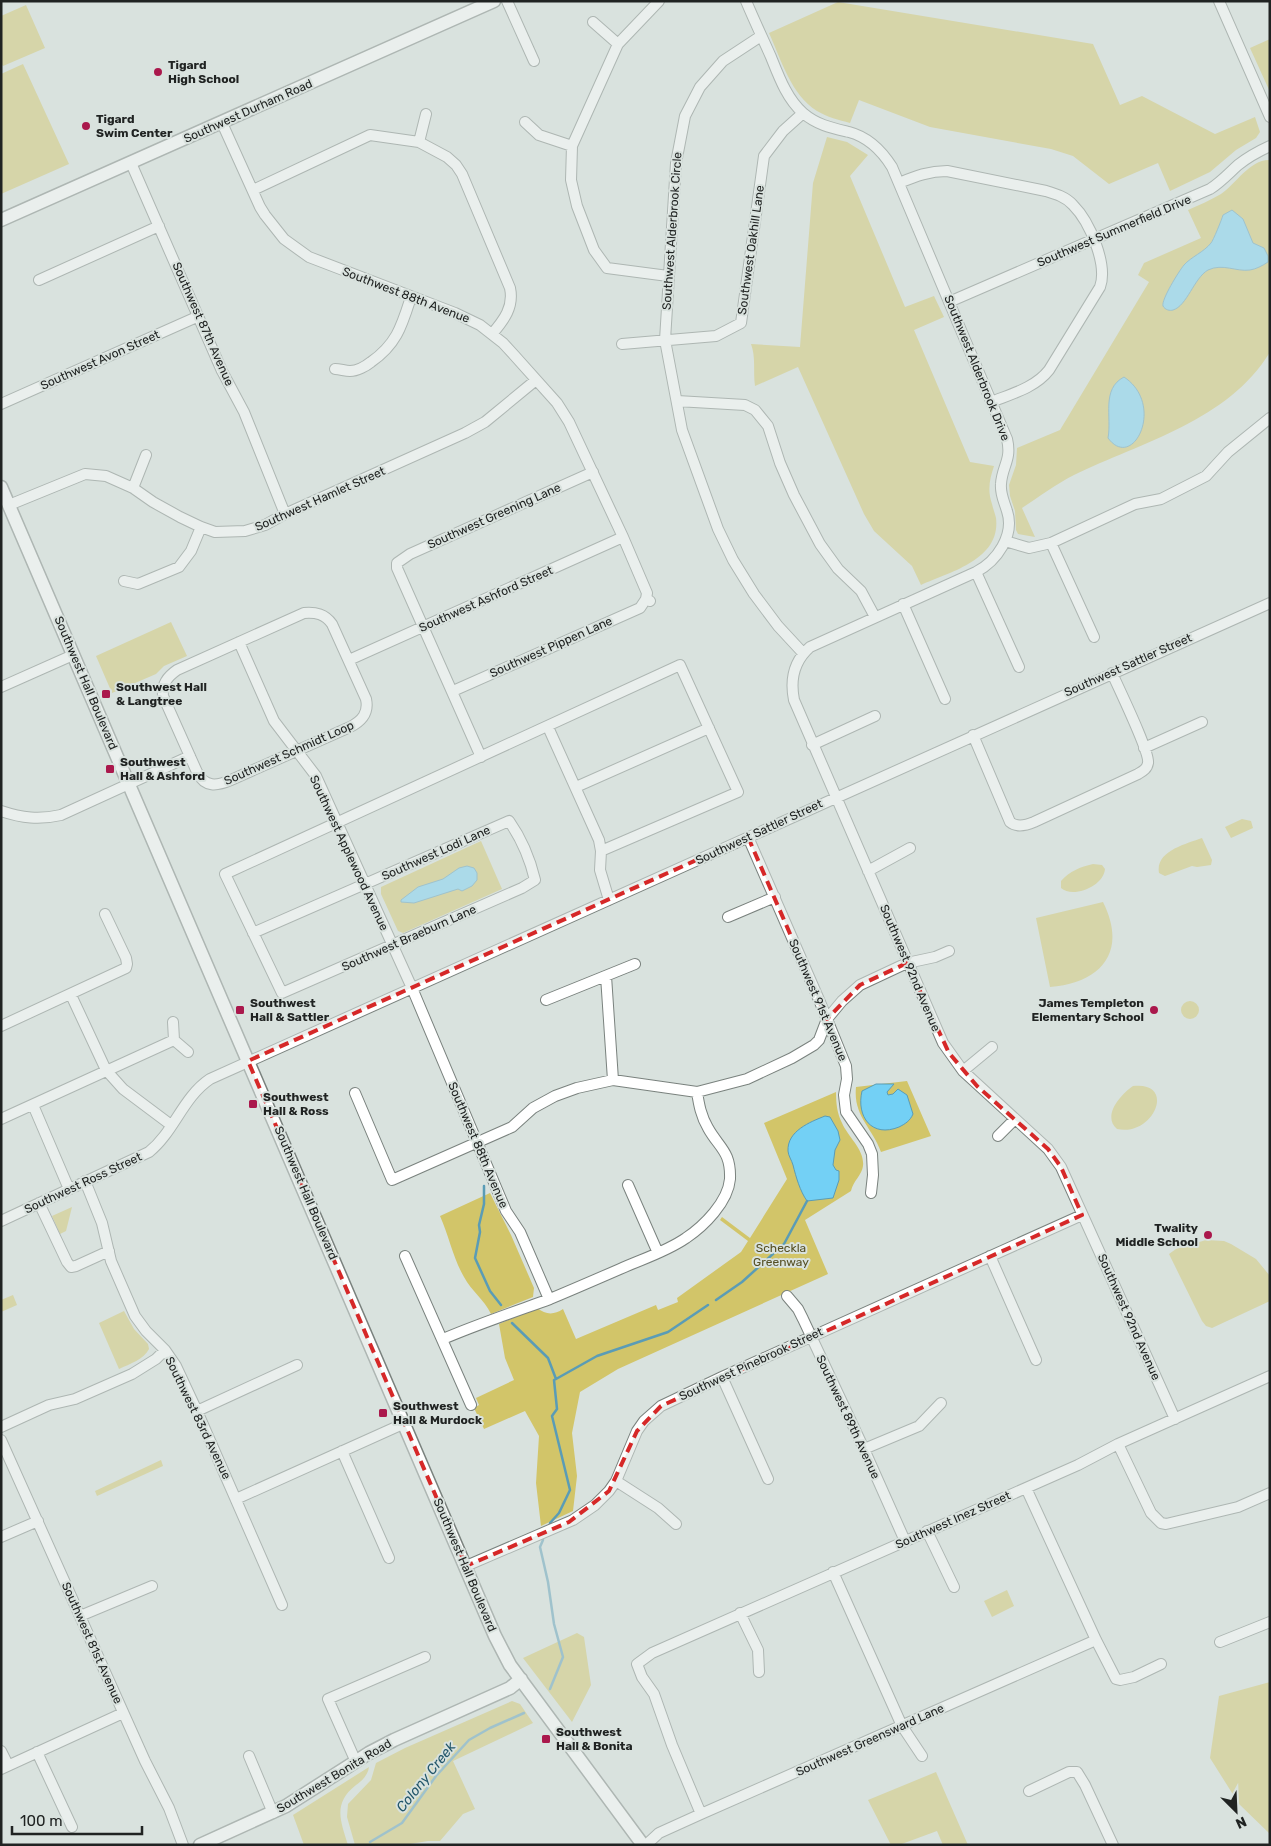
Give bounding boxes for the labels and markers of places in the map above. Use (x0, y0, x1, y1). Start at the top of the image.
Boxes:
place label: Tigard High School (168, 58, 239, 86)
marker: Tigard High School (152, 66, 164, 78)
place label: Tigard Swim Center (96, 112, 173, 140)
marker: Tigard Swim Center (80, 120, 92, 132)
place label: Southwest Hall & Langtree (116, 680, 207, 708)
marker: Southwest Hall & Langtree (100, 688, 112, 700)
place label: Southwest Hall & Ashford (120, 755, 205, 783)
marker: Southwest Hall & Ashford (104, 763, 116, 775)
place label: Southwest Hall & Sattler (250, 996, 330, 1024)
place label: James Templeton Elementary School (1032, 996, 1144, 1024)
marker: Southwest Hall & Sattler (234, 1004, 246, 1016)
marker: James Templeton Elementary School (1148, 1004, 1160, 1016)
place label: Southwest Hall & Ross (263, 1090, 329, 1118)
marker: Southwest Hall & Ross (247, 1098, 259, 1110)
place label: Twality Middle School (1115, 1221, 1198, 1249)
marker: Twality Middle School (1202, 1229, 1214, 1241)
place label: Southwest Hall & Murdock (393, 1399, 482, 1427)
marker: Southwest Hall & Murdock (377, 1407, 389, 1419)
place label: Southwest Hall & Bonita (556, 1725, 633, 1753)
marker: Southwest Hall & Bonita (540, 1733, 552, 1745)

